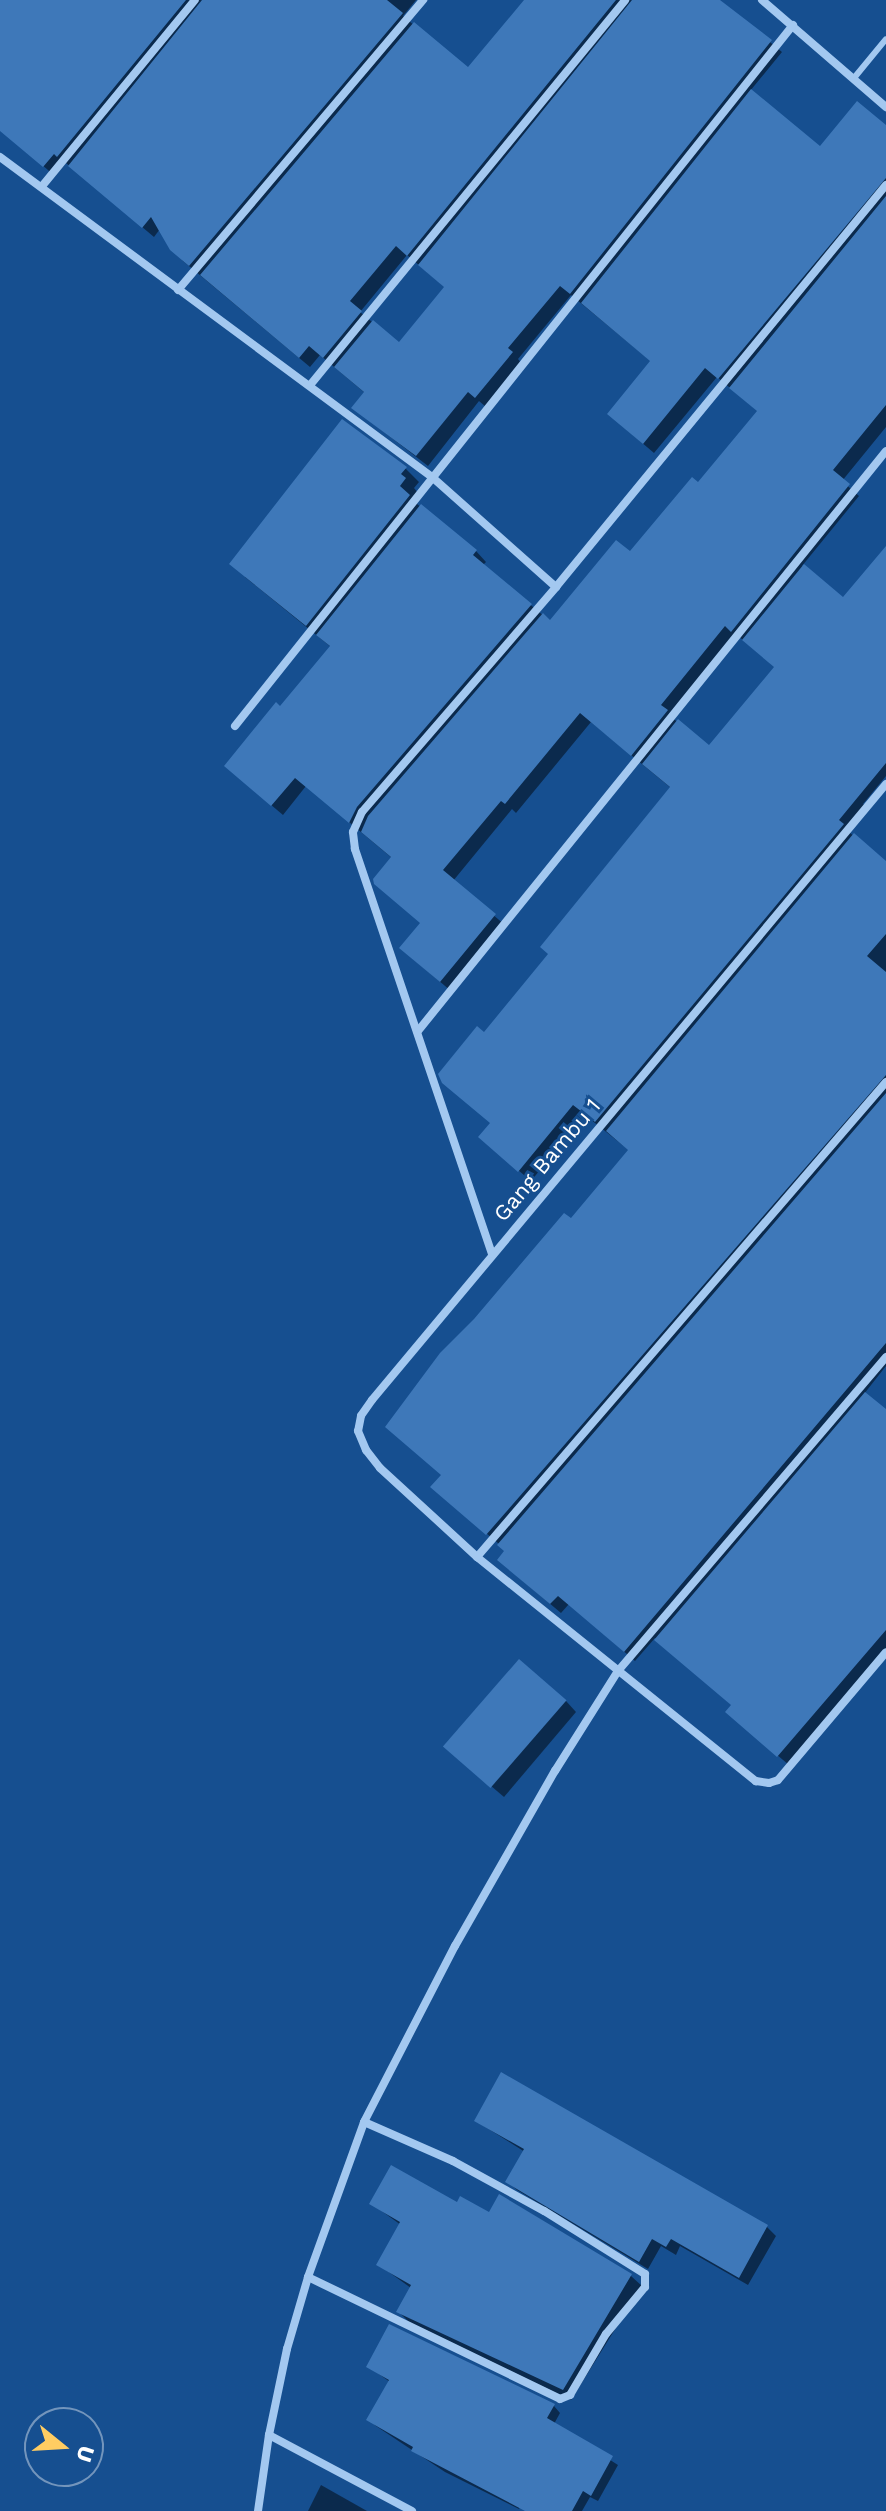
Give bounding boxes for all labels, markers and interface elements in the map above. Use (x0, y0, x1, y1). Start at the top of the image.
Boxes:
street label: Gang Bambu 1 (488, 1093, 606, 1227)
north arrow (24, 2407, 104, 2487)
text: U (71, 2443, 100, 2465)

